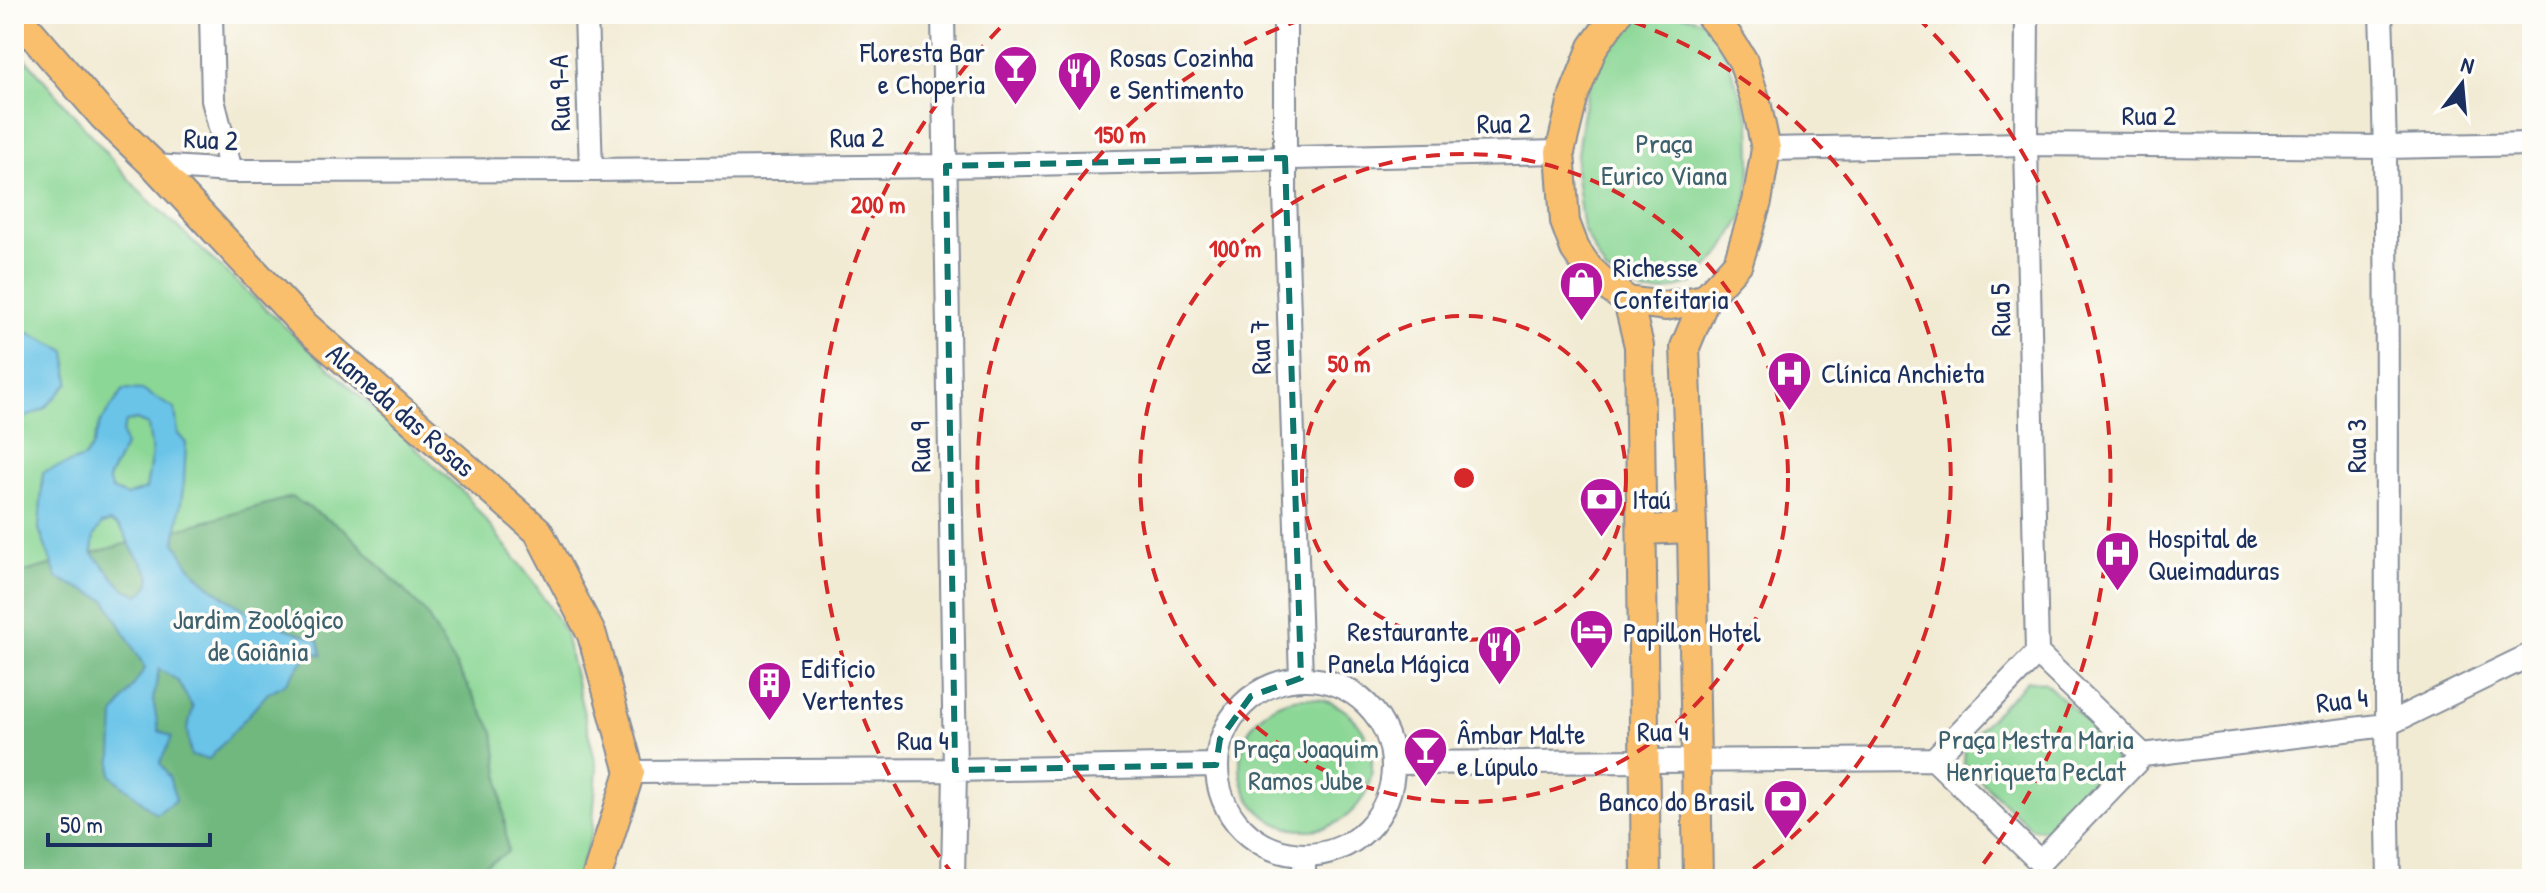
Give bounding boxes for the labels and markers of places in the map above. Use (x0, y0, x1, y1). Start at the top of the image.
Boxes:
place label: Floresta Bar e Choperia (859, 33, 985, 103)
place label: Rosas Cozinha e Sentimento (1110, 38, 1253, 108)
bar icon: Floresta Bar e Choperia (992, 44, 1040, 107)
restaurant icon: Rosas Cozinha e Sentimento (1055, 49, 1103, 112)
place label: Richesse Confeitaria (1613, 248, 1728, 318)
shop icon: Richesse Confeitaria (1558, 259, 1606, 322)
hospital icon: Clínica Anchieta (1766, 349, 1814, 412)
place label: Clínica Anchieta (1821, 354, 1984, 392)
centre of rings (1450, 464, 1478, 492)
bank icon: Itaú (1577, 475, 1625, 538)
place label: Itaú (1632, 480, 1670, 518)
place label: Hospital de Queimaduras (2148, 519, 2280, 589)
hospital icon: Hospital de Queimaduras (2093, 530, 2141, 593)
hotel icon: Papillon Hotel (1568, 608, 1616, 671)
place label: Restaurante Panela Mágica (1328, 612, 1469, 682)
place label: Papillon Hotel (1623, 613, 1761, 651)
restaurant icon: Restaurante Panela Mágica (1476, 623, 1524, 686)
place label: Edifício Vertentes (801, 649, 904, 719)
building icon: Edifício Vertentes (746, 660, 794, 723)
place label: Âmbar Malte e Lúpulo (1457, 715, 1585, 785)
bar icon: Âmbar Malte e Lúpulo (1402, 726, 1450, 789)
bank icon: Banco do Brasil (1761, 777, 1809, 840)
place label: Banco do Brasil (1598, 782, 1755, 820)

